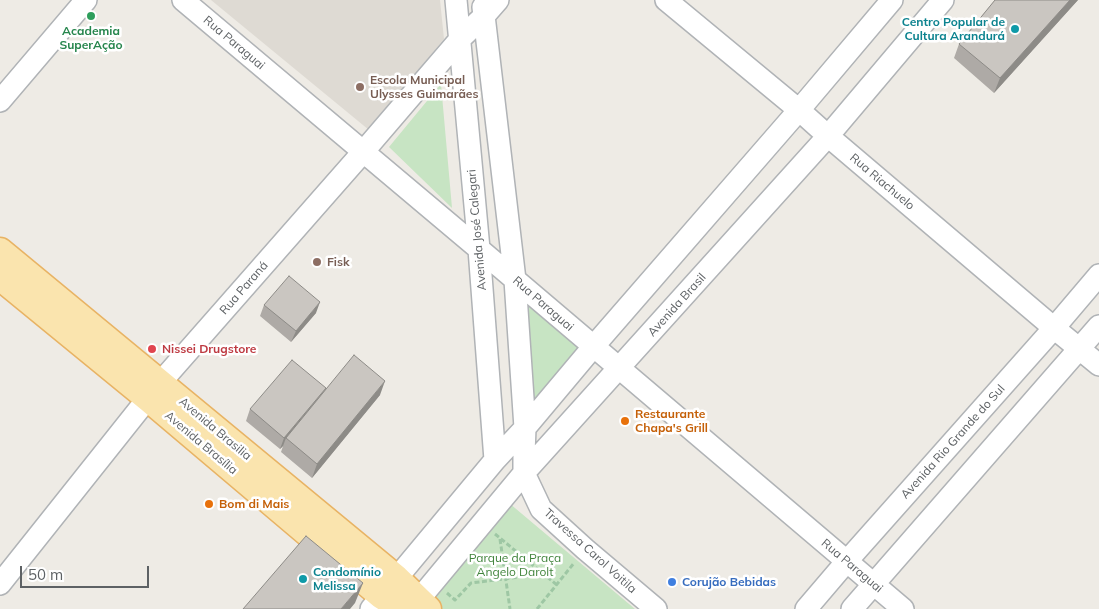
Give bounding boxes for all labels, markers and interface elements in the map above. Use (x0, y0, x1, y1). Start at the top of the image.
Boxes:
marker: Academia SuperAção (85, 10, 97, 22)
street label: Rua Paraguai (200, 13, 268, 73)
place label: Centro Popular de Cultura Arandurá (902, 15, 1005, 43)
marker: Centro Popular de Cultura Arandurá (1009, 23, 1021, 35)
place label: Academia SuperAção (59, 24, 123, 52)
place label: Escola Municipal Ulysses Guimarães (370, 73, 478, 101)
marker: Escola Municipal Ulysses Guimarães (354, 81, 366, 93)
street label: Rua Riachuelo (847, 151, 917, 213)
street label: Avenida José Calegari (465, 169, 489, 291)
place label: Fisk (327, 255, 350, 269)
marker: Fisk (311, 256, 323, 268)
street label: Rua Paraná (217, 258, 271, 318)
street label: Avenida Brasil (645, 270, 709, 340)
street label: Rua Paraguai (510, 274, 576, 334)
place label: Nissei Drugstore (162, 342, 256, 356)
marker: Nissei Drugstore (146, 343, 158, 355)
street label: Avenida Rio Grande do Sul (898, 382, 1008, 502)
street label: Avenida Brasilia (176, 395, 254, 463)
place label: Restaurante Chapa's Grill (635, 407, 708, 435)
street label: Avenida Brasília (162, 408, 240, 478)
marker: Restaurante Chapa's Grill (619, 415, 631, 427)
place label: Bom di Mais (219, 497, 289, 511)
marker: Bom di Mais (203, 498, 215, 510)
street label: Travessa Carol Voitila (541, 506, 639, 596)
street label: Rua Paraguai (818, 536, 886, 596)
park label: Parque da Praça Angelo Darolt (469, 551, 561, 579)
scale bar (22, 556, 151, 588)
text: 50 m (28, 565, 63, 584)
place label: Condomínio Melissa (313, 565, 381, 593)
marker: Condomínio Melissa (297, 573, 309, 585)
place label: Corujão Bebidas (682, 575, 776, 589)
marker: Corujão Bebidas (666, 576, 678, 588)

